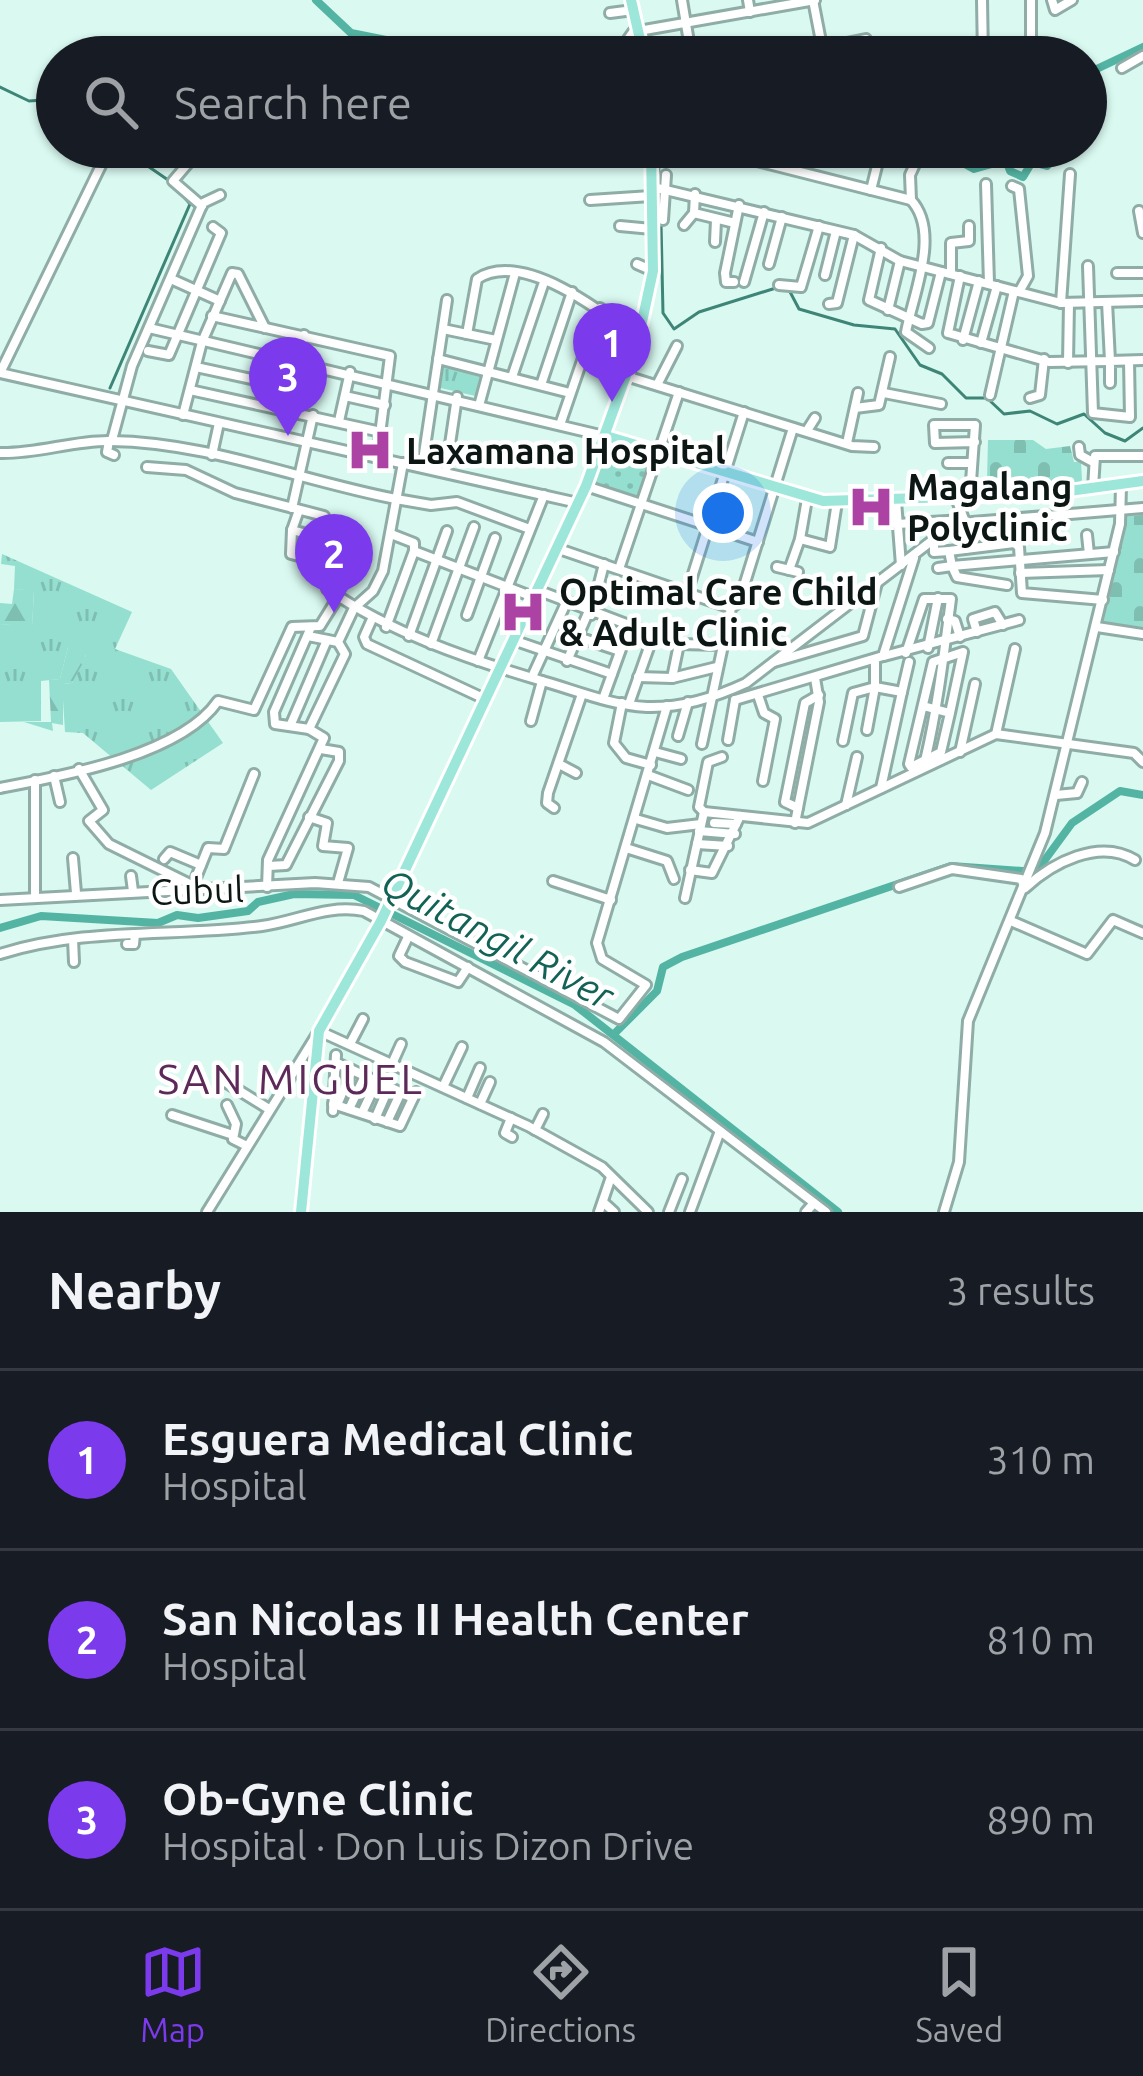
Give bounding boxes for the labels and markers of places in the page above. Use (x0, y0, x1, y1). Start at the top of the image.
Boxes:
pin: 1 (573, 303, 651, 402)
pin: 3 (249, 337, 327, 436)
hospital icon: Laxamana Hospital (345, 425, 395, 475)
place label: Laxamana Hospital (406, 430, 726, 471)
place label: Magalang Polyclinic (907, 466, 1072, 548)
hospital icon: Magalang Polyclinic (846, 482, 896, 532)
pin: 2 (295, 514, 373, 613)
place label: Optimal Care Child & Adult Clinic (559, 571, 878, 653)
hospital icon: Optimal Care Child & Adult Clinic (498, 587, 548, 637)

